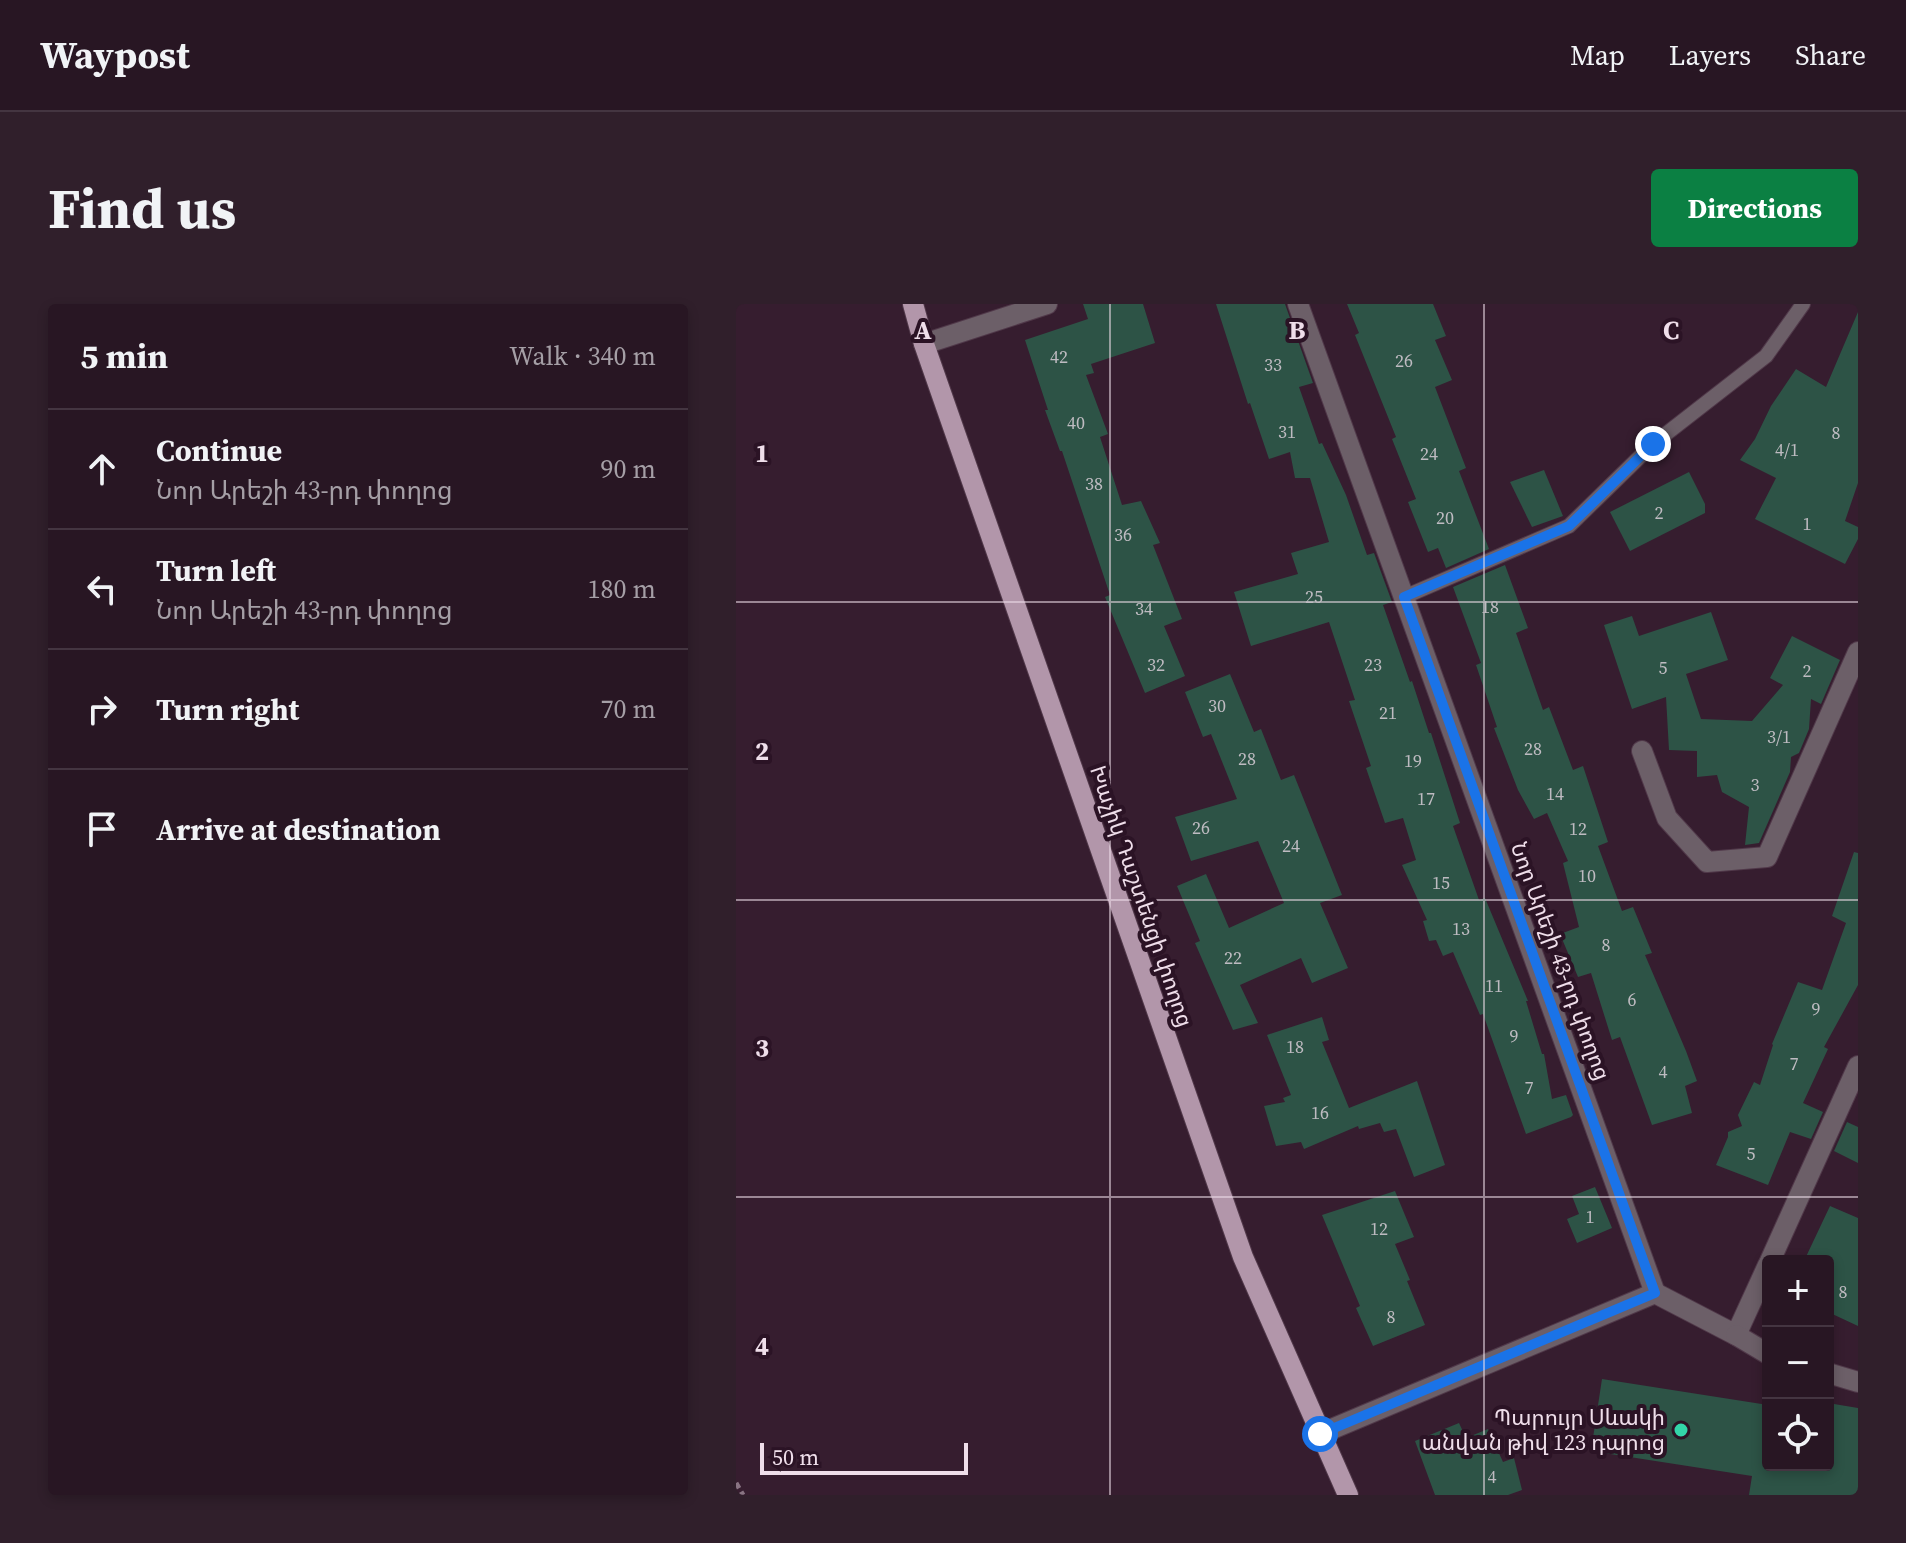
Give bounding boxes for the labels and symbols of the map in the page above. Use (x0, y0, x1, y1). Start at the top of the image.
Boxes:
text: A (914, 312, 932, 348)
text: B (1289, 312, 1306, 348)
text: C (1663, 312, 1679, 348)
house number: 42 (1050, 344, 1068, 369)
house number: 26 (1395, 348, 1413, 373)
house number: 33 (1264, 352, 1282, 377)
house number: 40 (1067, 410, 1085, 435)
house number: 31 (1278, 419, 1296, 444)
house number: 8 (1832, 420, 1841, 445)
route end (1635, 426, 1671, 462)
text: 1 (755, 435, 769, 471)
house number: 4/1 (1775, 437, 1799, 462)
house number: 24 (1420, 441, 1438, 466)
house number: 38 (1085, 471, 1103, 496)
house number: 2 (1655, 500, 1664, 525)
house number: 20 (1436, 505, 1454, 530)
house number: 1 (1803, 511, 1812, 536)
house number: 36 (1114, 522, 1132, 547)
house number: 25 (1305, 584, 1323, 609)
house number: 18 (1481, 594, 1499, 619)
house number: 34 (1135, 596, 1153, 621)
house number: 32 (1147, 652, 1165, 677)
house number: 23 (1364, 652, 1382, 677)
house number: 5 (1659, 655, 1668, 680)
house number: 2 (1803, 658, 1812, 683)
house number: 30 (1208, 693, 1226, 718)
house number: 21 (1379, 700, 1397, 725)
house number: 3/1 (1767, 724, 1791, 749)
text: 2 (755, 733, 769, 769)
house number: 28 (1524, 736, 1542, 761)
house number: 28 (1238, 746, 1256, 771)
house number: 19 (1404, 748, 1422, 773)
street label: Խաչիկ Դաշտենցի փողոց (1083, 761, 1201, 1031)
house number: 3 (1751, 772, 1760, 797)
house number: 14 (1546, 781, 1564, 806)
house number: 17 (1417, 786, 1435, 811)
house number: 26 (1192, 815, 1210, 840)
house number: 12 (1569, 816, 1587, 841)
house number: 24 (1282, 833, 1300, 858)
street label: Նոր Արեշի 43-րդ փողոց (1504, 838, 1618, 1084)
house number: 10 (1578, 863, 1596, 888)
house number: 15 (1432, 870, 1450, 895)
house number: 13 (1452, 916, 1470, 941)
house number: 8 (1602, 932, 1611, 957)
house number: 22 (1224, 945, 1242, 970)
house number: 11 (1485, 973, 1503, 998)
house number: 6 (1628, 987, 1637, 1012)
house number: 9 (1812, 996, 1821, 1021)
house number: 9 (1510, 1023, 1519, 1048)
text: 3 (755, 1030, 769, 1066)
house number: 18 (1286, 1034, 1304, 1059)
house number: 7 (1790, 1051, 1799, 1076)
house number: 4 (1659, 1059, 1668, 1084)
house number: 7 (1525, 1075, 1534, 1100)
house number: 16 (1311, 1100, 1329, 1125)
house number: 5 (1747, 1141, 1756, 1166)
house number: 1 (1586, 1204, 1595, 1229)
house number: 12 (1370, 1216, 1388, 1241)
house number: 8 (1839, 1279, 1848, 1304)
house number: 8 (1387, 1304, 1396, 1329)
text: 4 (755, 1328, 769, 1364)
place label: Պարույր Սևակի անվան թիվ 123 դպրոց (1422, 1402, 1665, 1457)
route start (1302, 1416, 1338, 1452)
marker: Պարույր Սևակի անվան թիվ 123 դպրոց (1672, 1421, 1690, 1439)
scale bar (760, 1439, 968, 1475)
house number: 4 (1488, 1464, 1497, 1489)

